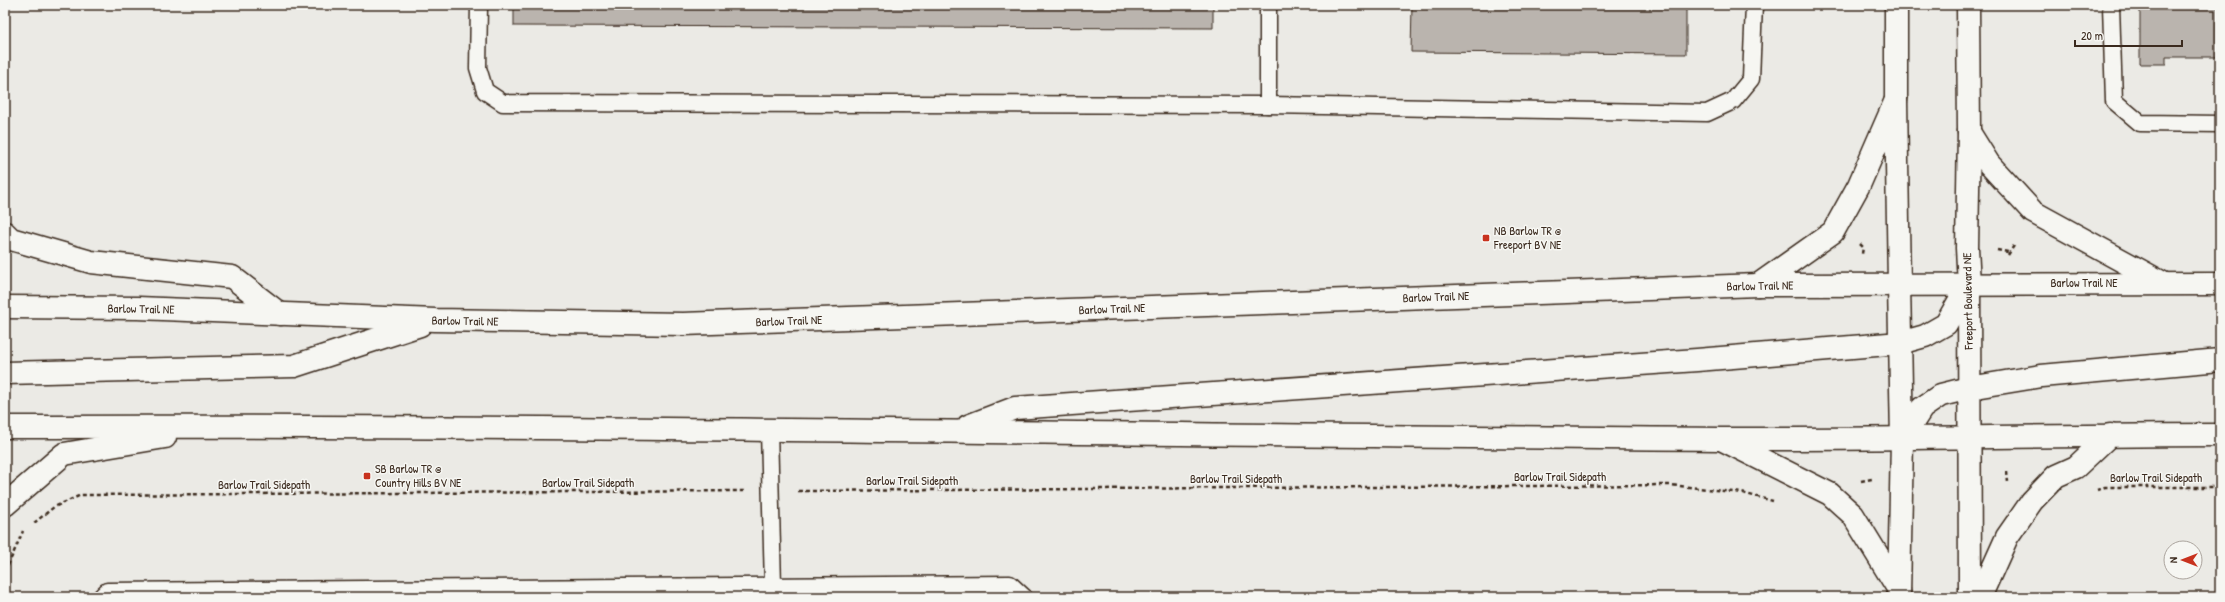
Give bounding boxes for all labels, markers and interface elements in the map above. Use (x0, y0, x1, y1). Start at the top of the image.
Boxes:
scale bar (2075, 22, 2182, 48)
text: 20 m (2081, 27, 2103, 44)
place label: NB Barlow TR @ Freeport BV NE (1493, 222, 1562, 253)
marker: NB Barlow TR @ Freeport BV NE (1481, 233, 1491, 243)
street label: Freeport Boulevard NE (1958, 252, 1977, 351)
street label: Barlow Trail NE (2050, 274, 2118, 291)
street label: Barlow Trail NE (1726, 276, 1794, 295)
street label: Barlow Trail NE (1402, 287, 1470, 306)
street label: Barlow Trail NE (107, 299, 175, 318)
street label: Barlow Trail NE (1078, 299, 1146, 318)
street label: Barlow Trail NE (431, 311, 499, 330)
street label: Barlow Trail NE (755, 311, 823, 330)
place label: SB Barlow TR @ Country Hills BV NE (375, 460, 462, 491)
street label: Barlow Trail Sidepath (1514, 468, 1606, 485)
street label: Barlow Trail Sidepath (2110, 469, 2202, 486)
street label: Barlow Trail Sidepath (1190, 470, 1282, 487)
marker: SB Barlow TR @ Country Hills BV NE (362, 471, 372, 481)
street label: Barlow Trail Sidepath (866, 472, 958, 489)
street label: Barlow Trail Sidepath (542, 474, 634, 491)
street label: Barlow Trail Sidepath (218, 476, 310, 493)
north arrow (2163, 540, 2203, 580)
text: N (2166, 557, 2180, 563)

